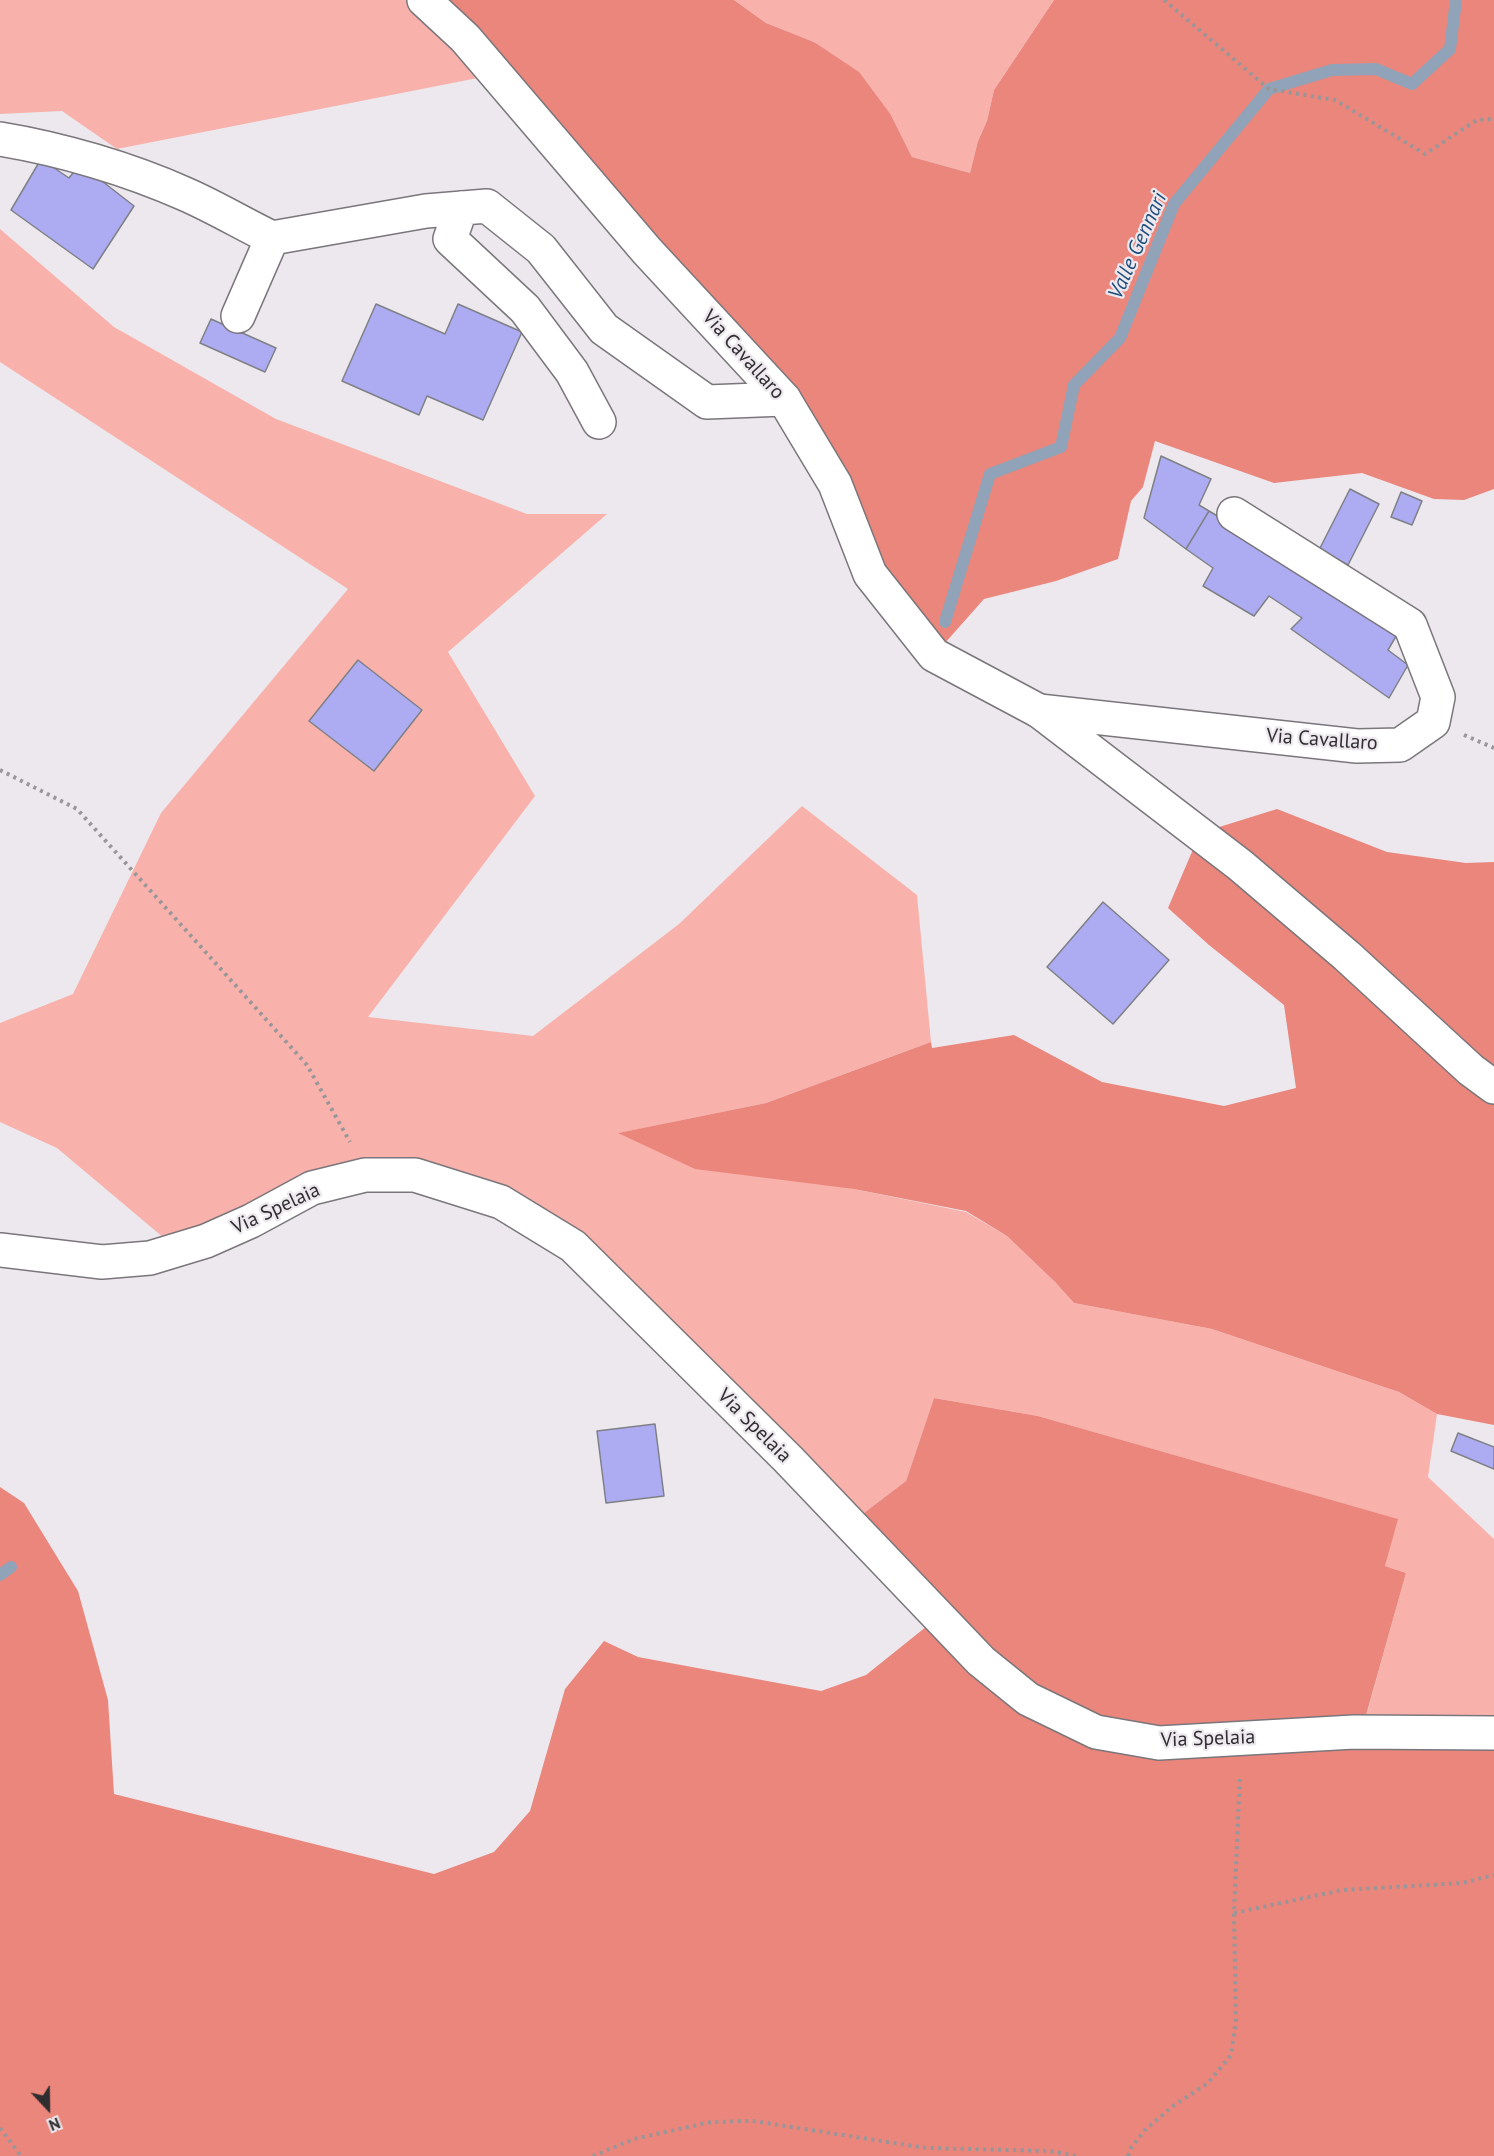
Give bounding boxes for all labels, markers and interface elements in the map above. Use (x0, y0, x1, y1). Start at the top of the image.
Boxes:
water label: Valle Gennari (1103, 189, 1173, 303)
street label: Via Cavallaro (697, 305, 789, 405)
street label: Via Cavallaro (1265, 724, 1379, 756)
street label: Via Spelaia (228, 1178, 324, 1240)
street label: Via Spelaia (712, 1384, 796, 1468)
street label: Via Spelaia (1160, 1725, 1256, 1753)
north arrow (18, 2078, 78, 2138)
text: N (46, 2113, 63, 2136)

